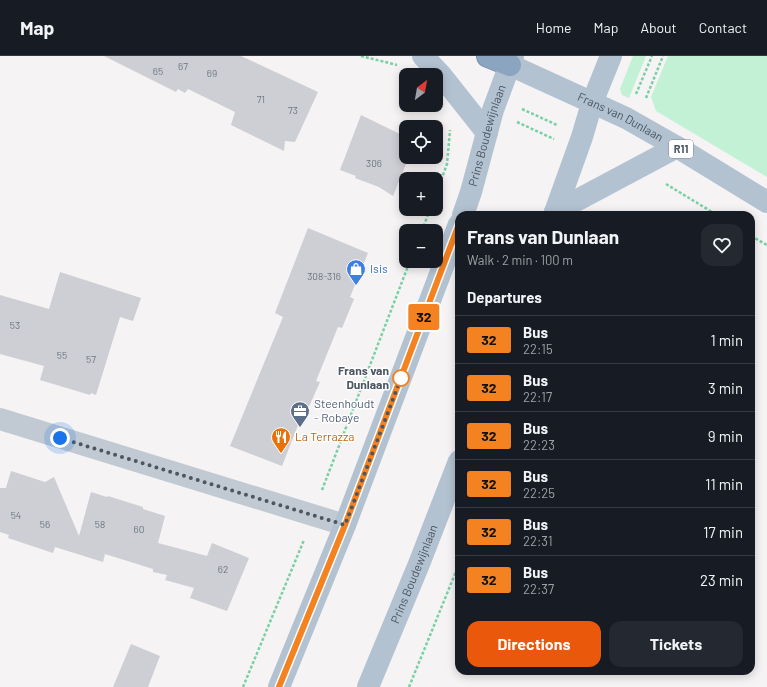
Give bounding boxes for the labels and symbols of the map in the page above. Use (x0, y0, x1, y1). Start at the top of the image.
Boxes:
house number: 67 (178, 60, 188, 72)
house number: 65 (153, 65, 163, 77)
house number: 69 (207, 67, 217, 79)
north arrow (399, 68, 443, 112)
street label: Prins Boudewijnlaan (465, 83, 508, 188)
street label: Frans van Dunlaan (576, 89, 666, 144)
house number: 71 (257, 93, 265, 105)
house number: 73 (288, 104, 298, 116)
road number: R11 (669, 140, 693, 158)
house number: 306 (366, 157, 382, 169)
shop icon: Isis (345, 258, 367, 286)
place label: Isis (370, 261, 388, 275)
house number: 308-316 (307, 270, 341, 282)
line badge: 32 (406, 304, 442, 330)
house number: 53 (10, 319, 20, 331)
house number: 55 (57, 349, 67, 361)
house number: 57 (86, 353, 96, 365)
place label: Frans van Dunlaan (338, 363, 389, 391)
marker: Frans van Dunlaan (392, 369, 410, 387)
place label: Steenhoudt - Robaye (314, 396, 375, 424)
office icon: Steenhoudt - Robaye (289, 400, 311, 428)
restaurant icon: La Terrazza (270, 426, 292, 454)
your location (50, 428, 70, 448)
place label: La Terrazza (295, 429, 354, 443)
house number: 54 (11, 509, 21, 521)
house number: 56 (40, 518, 50, 530)
house number: 58 (95, 518, 105, 530)
street label: Prins Boudewijnlaan (387, 522, 440, 625)
house number: 60 (134, 523, 144, 535)
house number: 62 (218, 563, 228, 575)

